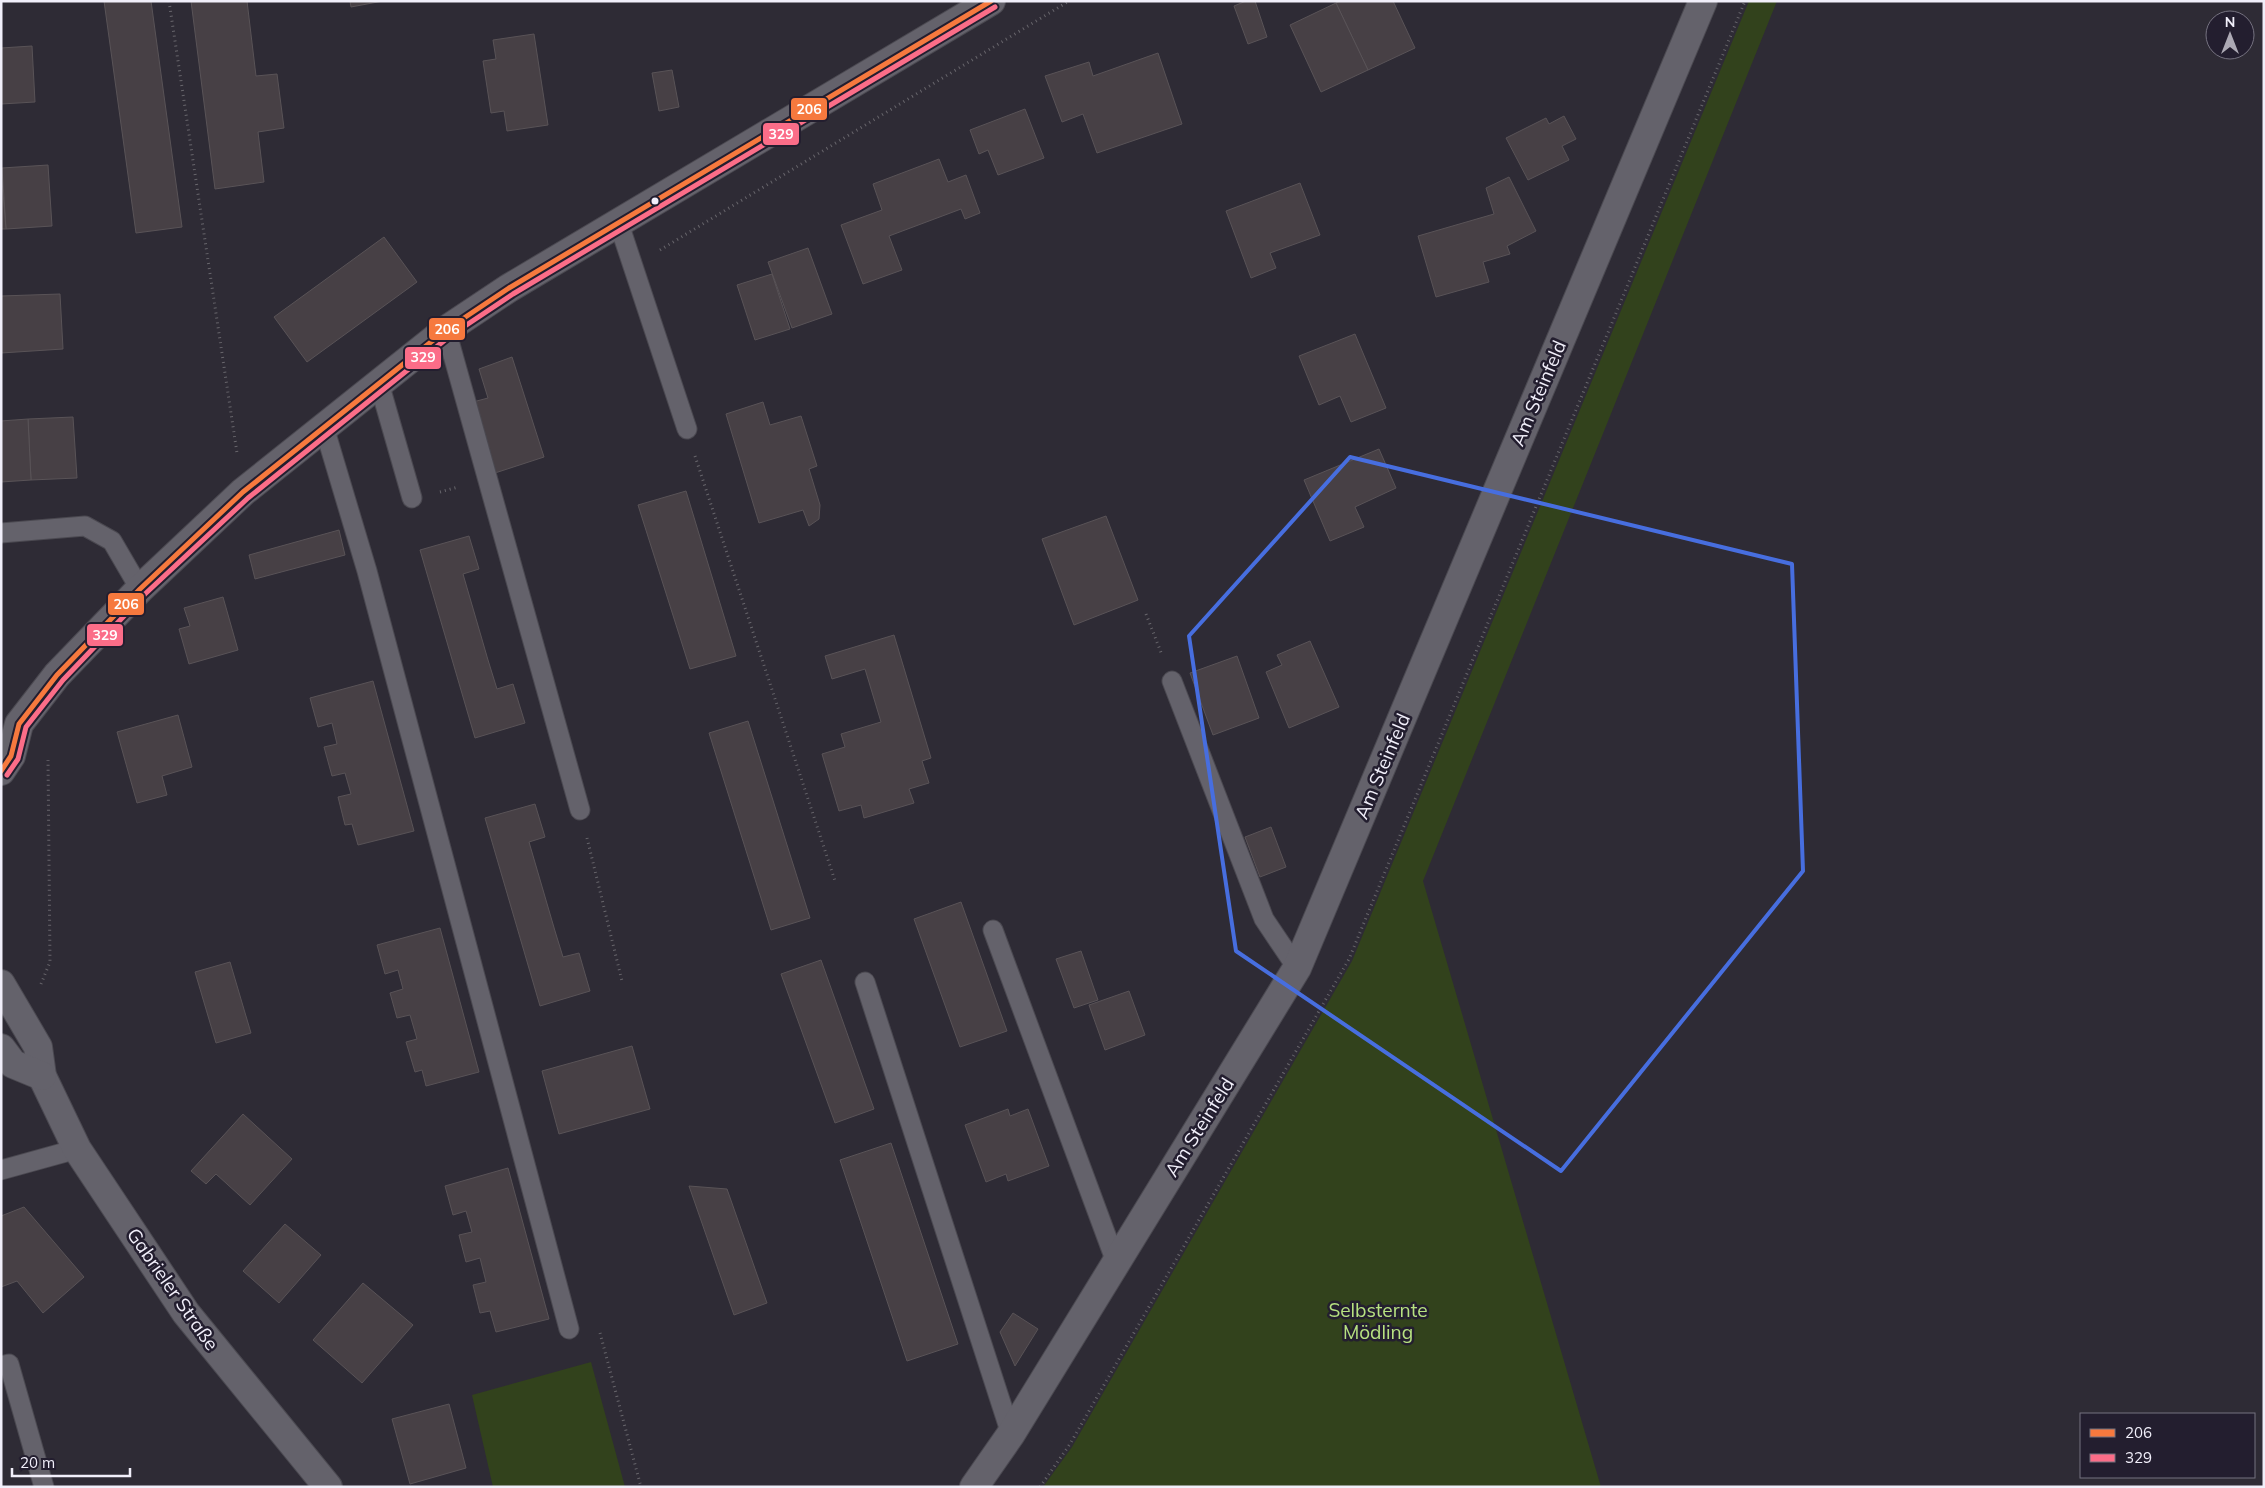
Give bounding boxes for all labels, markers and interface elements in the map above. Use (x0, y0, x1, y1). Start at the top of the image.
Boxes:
north arrow (2205, 10, 2255, 60)
text: N (2225, 13, 2235, 31)
line badge: 206 (790, 97, 828, 121)
text: 206 (796, 100, 822, 118)
line badge: 329 (762, 122, 800, 146)
text: 329 (768, 125, 794, 143)
unlabelled marker (650, 196, 660, 206)
line badge: 206 (428, 317, 466, 341)
text: 206 (434, 320, 460, 338)
street label: Am Steinfeld (1505, 337, 1571, 449)
line badge: 329 (404, 346, 442, 370)
text: 329 (410, 348, 436, 366)
line badge: 206 (107, 592, 145, 616)
text: 206 (113, 595, 139, 613)
line badge: 329 (86, 623, 124, 647)
text: 329 (92, 626, 118, 644)
street label: Am Steinfeld (1349, 710, 1415, 822)
street label: Am Steinfeld (1159, 1073, 1239, 1181)
street label: Gabrieler Straße (122, 1223, 224, 1355)
park label: Selbsternte Mödling (1328, 1298, 1428, 1344)
legend (2080, 1413, 2255, 1478)
text: 206 (2125, 1423, 2152, 1442)
scale bar (12, 1446, 130, 1478)
text: 329 (2125, 1448, 2152, 1467)
text: 20 m (20, 1453, 55, 1472)

